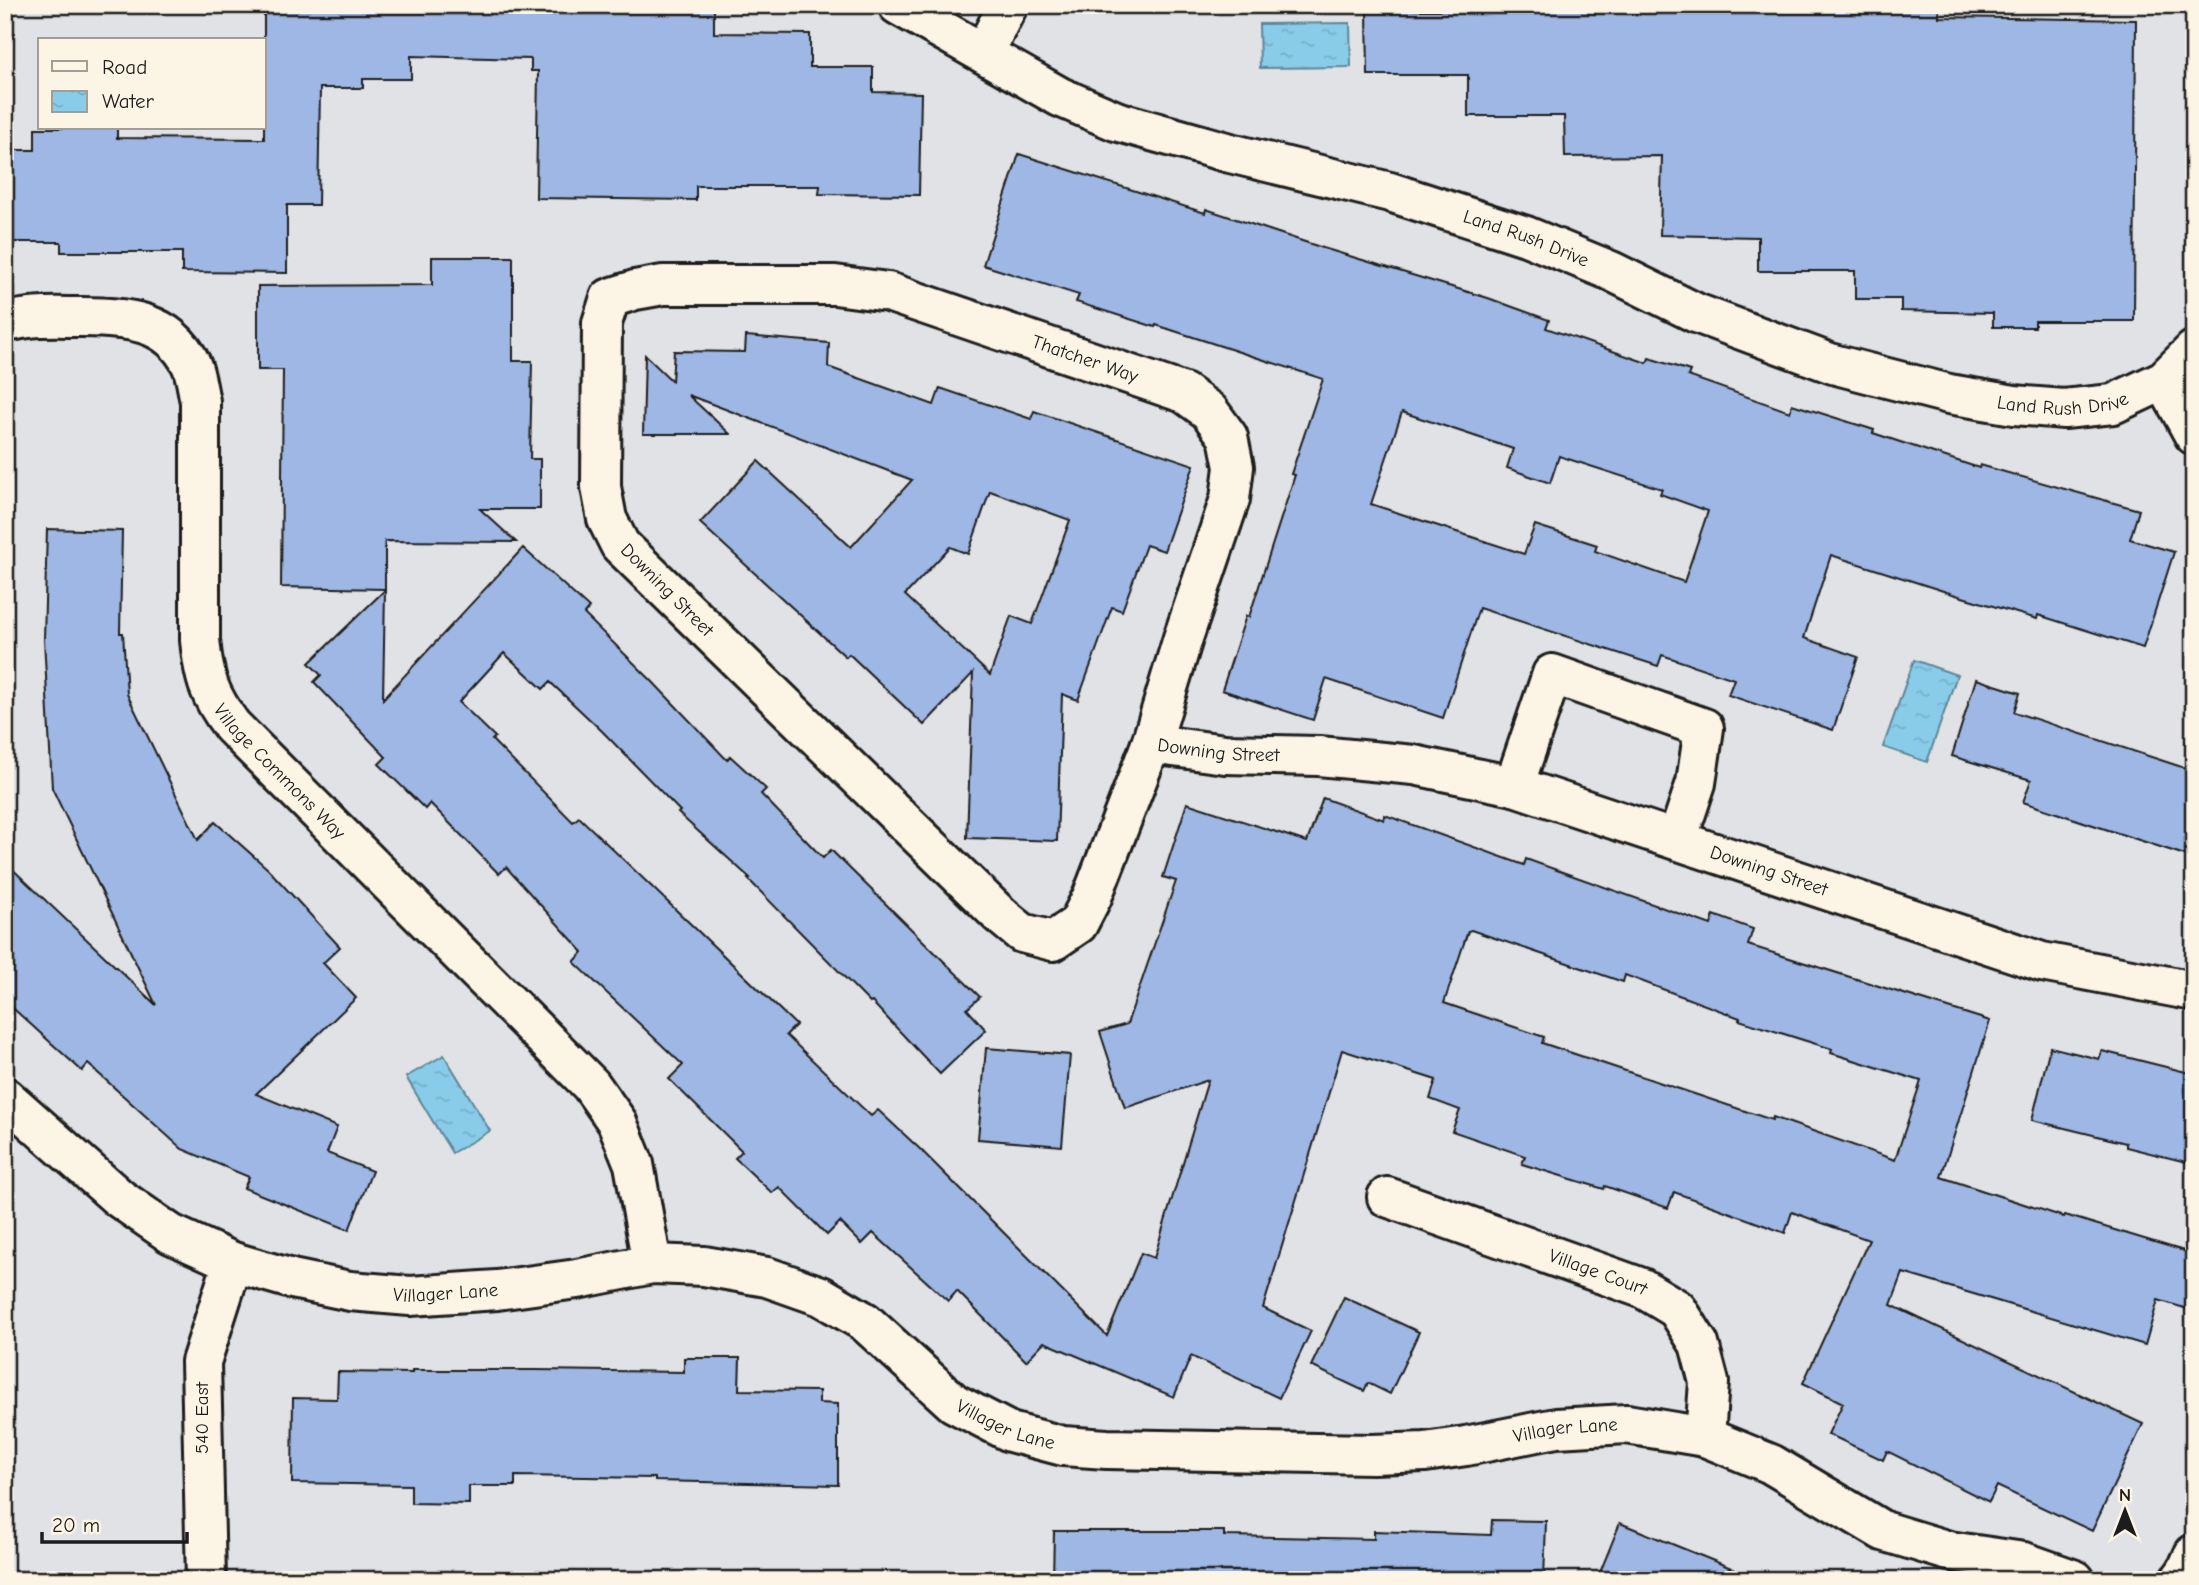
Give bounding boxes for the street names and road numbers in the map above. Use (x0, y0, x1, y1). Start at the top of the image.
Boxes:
street label: Land Rush Drive (1460, 205, 1592, 272)
street label: Thatcher Way (1029, 331, 1142, 388)
street label: Land Rush Drive (1995, 387, 2132, 420)
street label: Downing Street (616, 539, 718, 641)
street label: Village Commons Way (209, 700, 350, 844)
street label: Downing Street (1156, 734, 1280, 766)
street label: Downing Street (1707, 841, 1831, 901)
street label: Village Court (1546, 1245, 1652, 1300)
street label: Villager Lane (392, 1279, 499, 1307)
street label: 540 East (191, 1381, 213, 1454)
street label: Villager Lane (952, 1395, 1057, 1454)
street label: Villager Lane (1511, 1414, 1618, 1447)

